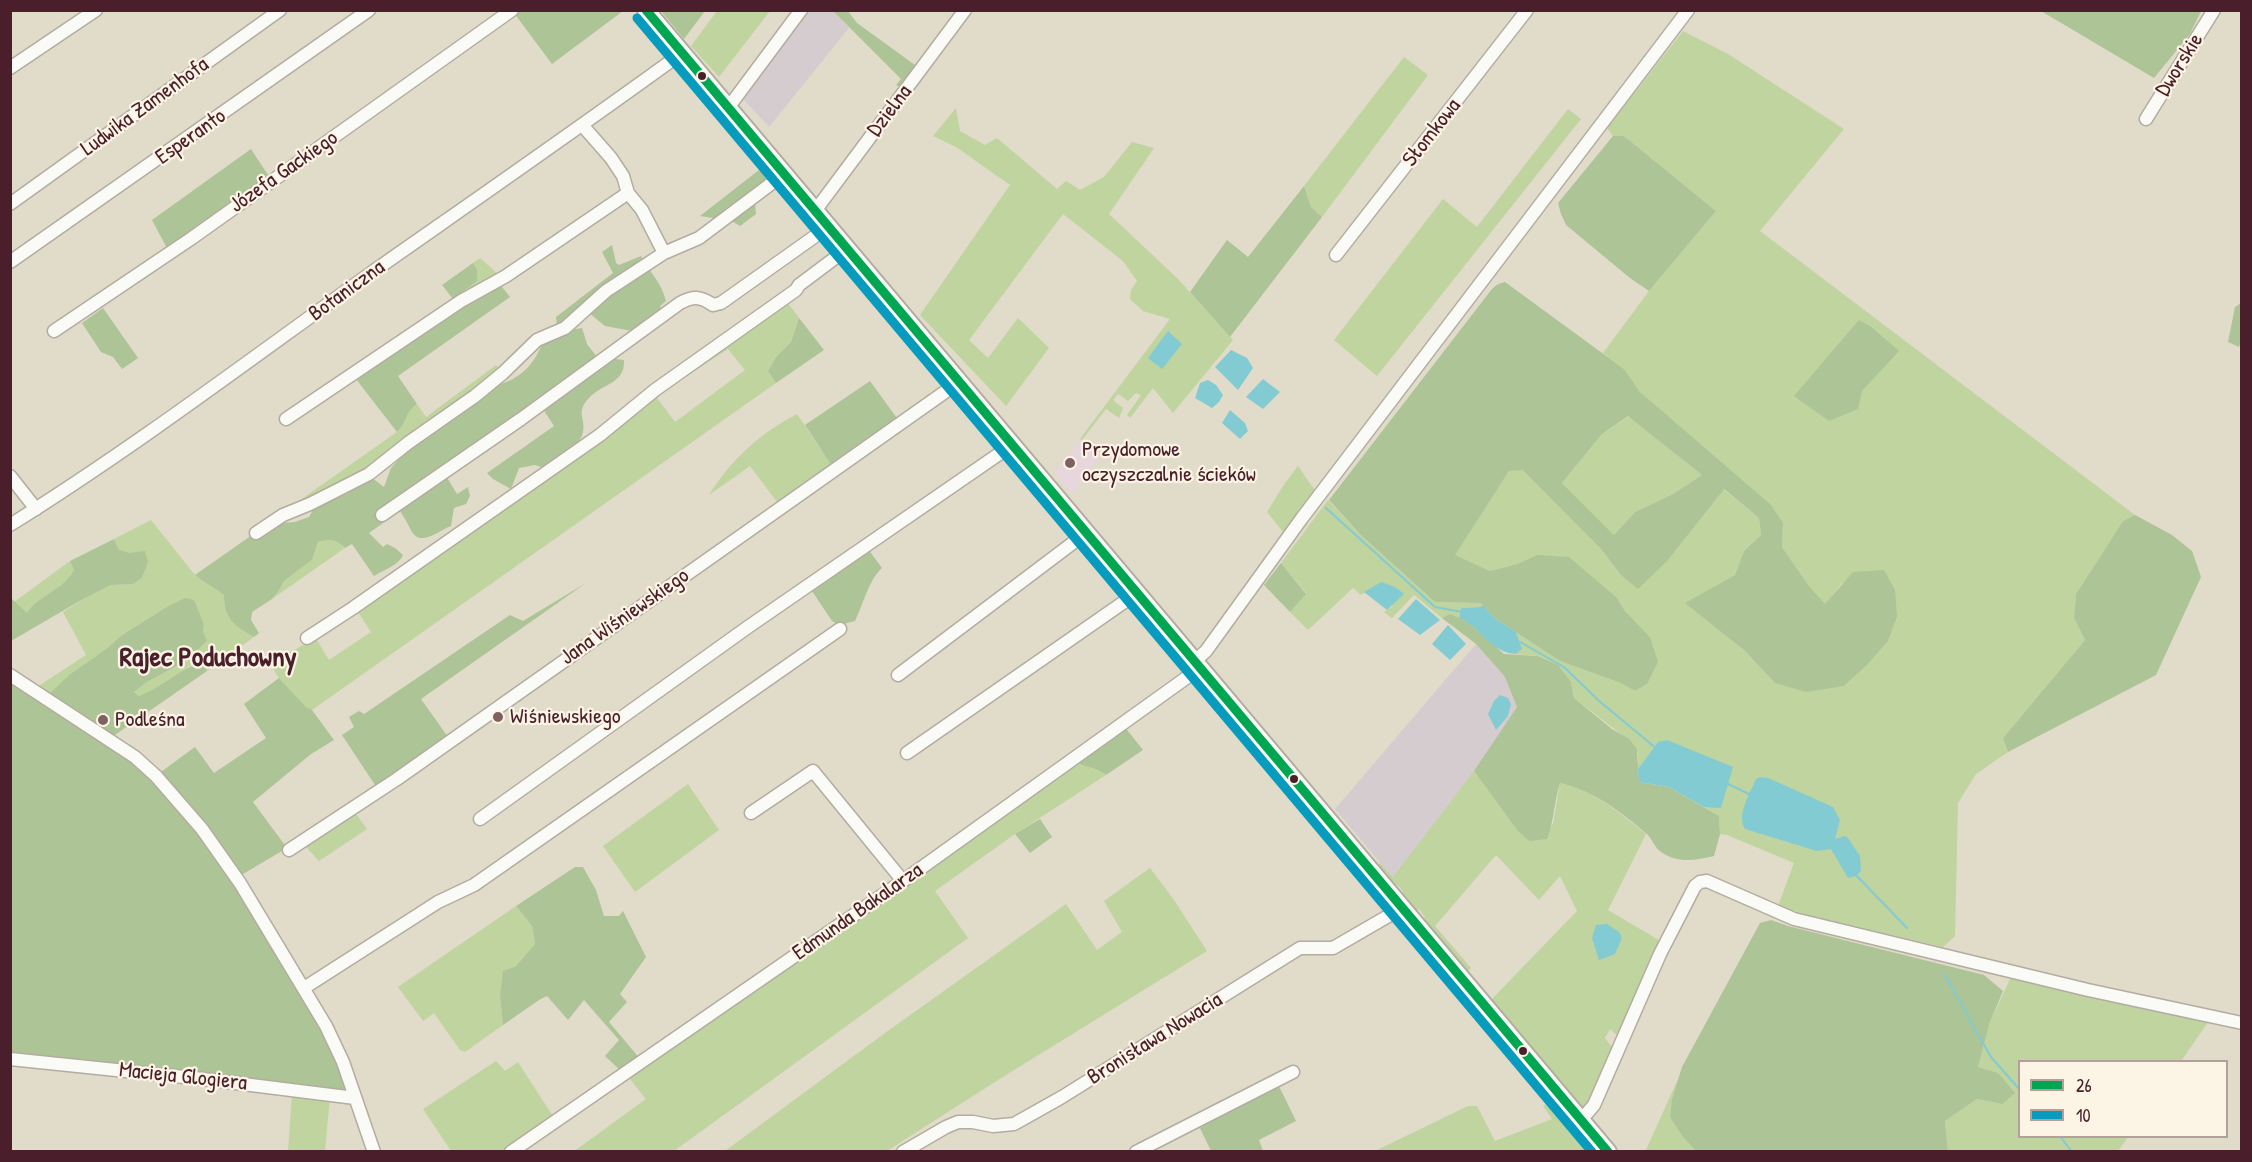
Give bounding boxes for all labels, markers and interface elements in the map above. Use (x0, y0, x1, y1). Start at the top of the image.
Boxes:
street label: Dworskie (2150, 29, 2210, 101)
street label: Ludwika Zamenhofa (76, 52, 214, 162)
unlabelled marker (696, 70, 708, 82)
street label: Dzielna (862, 80, 918, 142)
street label: Słomkowa (1397, 94, 1467, 172)
street label: Esperanto (151, 103, 231, 171)
street label: Józefa Gackiego (225, 125, 343, 219)
street label: Botaniczna (304, 255, 390, 327)
place label: Przydomowe oczyszczalnie ścieków (1082, 437, 1256, 488)
marker: Przydomowe oczyszczalnie ścieków (1063, 456, 1077, 470)
street label: Jana Wiśniewskiego (556, 563, 694, 671)
district label: Rajec Poduchowny (120, 642, 296, 676)
place label: Wiśniewskiego (510, 704, 621, 730)
place label: Podleśna (115, 707, 185, 733)
marker: Wiśniewskiego (491, 710, 505, 724)
marker: Podleśna (96, 713, 110, 727)
unlabelled marker (1288, 773, 1300, 785)
street label: Edmunda Bakalarza (788, 857, 928, 967)
street label: Bronisława Nowacia (1083, 987, 1227, 1091)
unlabelled marker (1517, 1045, 1529, 1057)
street label: Macieja Glogiera (118, 1057, 248, 1097)
legend (2018, 1060, 2228, 1138)
text: 26 (2076, 1073, 2092, 1098)
text: 10 (2076, 1103, 2091, 1128)

